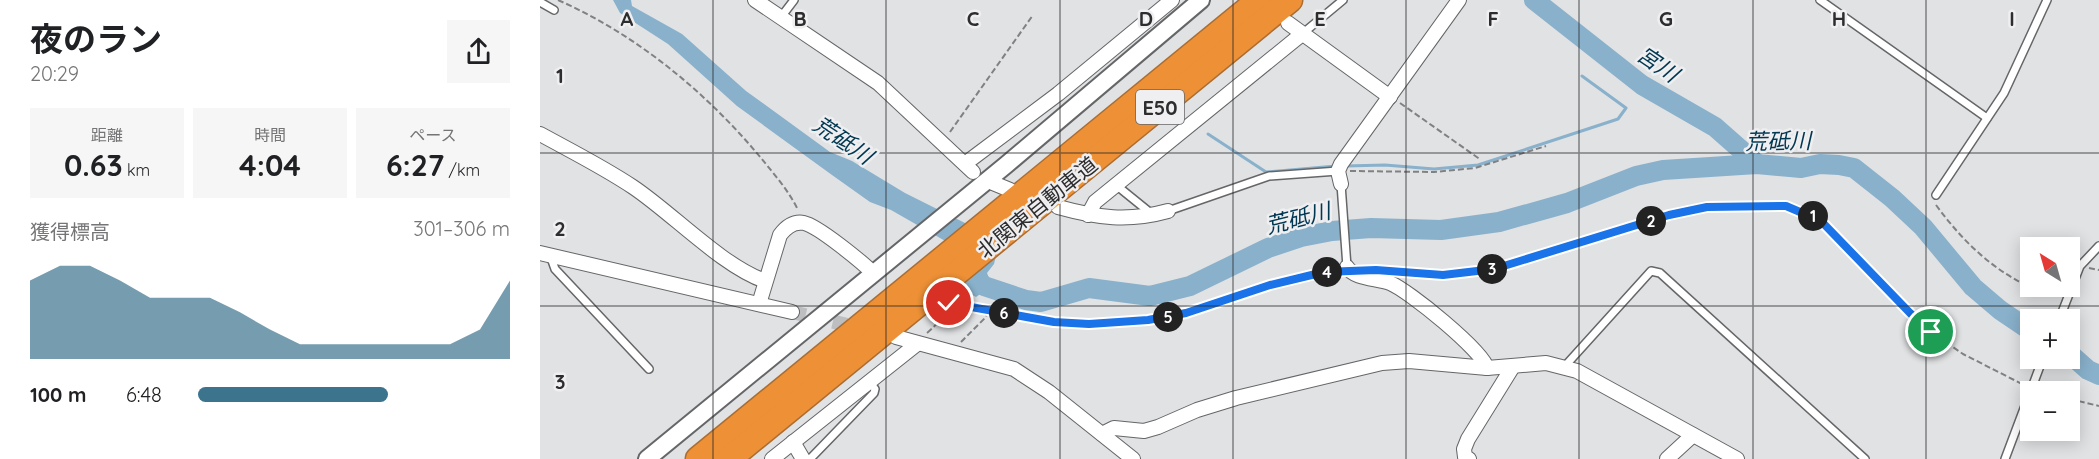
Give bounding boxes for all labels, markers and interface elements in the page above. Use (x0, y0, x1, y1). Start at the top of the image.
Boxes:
text: A (621, 6, 634, 31)
text: B (793, 6, 807, 31)
text: C (967, 6, 980, 31)
text: D (1139, 6, 1153, 31)
text: E (1314, 6, 1326, 31)
text: F (1487, 6, 1499, 31)
text: G (1659, 6, 1673, 31)
text: H (1832, 6, 1846, 31)
text: I (2009, 6, 2015, 31)
text: 夜のラン (30, 18, 162, 59)
button: share (447, 20, 510, 83)
water label: 宮川 (1632, 40, 1686, 89)
text: 20:29 (30, 61, 79, 86)
text: 1 (556, 63, 564, 88)
road number: E50 (1136, 90, 1184, 124)
water label: 荒砥川 (808, 110, 880, 171)
text: 距離 (91, 125, 123, 145)
text: 時間 (254, 125, 286, 145)
text: ペース (409, 125, 457, 145)
water label: 荒砥川 (1745, 126, 1813, 156)
text: 0.63 (64, 146, 123, 184)
text: 4:04 (239, 146, 301, 184)
text: 6:27 (386, 146, 444, 184)
street label: 北関東自動車道 (972, 151, 1102, 263)
text: km (123, 160, 150, 180)
text: /km (444, 160, 480, 180)
water label: 荒砥川 (1263, 196, 1335, 240)
pin: 1 (1798, 201, 1828, 231)
pin: 2 (1636, 206, 1666, 236)
text: 1 (1810, 206, 1816, 226)
text: 2 (1646, 211, 1656, 231)
text: 301–306 m (413, 216, 510, 241)
text: 2 (554, 216, 566, 241)
text: 獲得標高 (30, 219, 110, 244)
north arrow (2020, 237, 2080, 297)
map controls (2020, 237, 2080, 441)
pin: 3 (1477, 254, 1507, 284)
pin: 4 (1312, 257, 1342, 287)
text: 3 (1488, 259, 1496, 279)
text: 4 (1322, 262, 1332, 282)
pin (923, 277, 974, 328)
icon: check (932, 286, 965, 319)
pin: 6 (989, 298, 1019, 328)
pin: 5 (1153, 302, 1183, 332)
text: 6 (1000, 303, 1008, 323)
pin (1905, 306, 1956, 357)
text: 5 (1163, 307, 1173, 327)
button: + (2020, 309, 2080, 369)
icon: arrive (1914, 315, 1947, 348)
text: 3 (555, 369, 565, 394)
button: − (2020, 381, 2080, 441)
text: 100 m (30, 382, 86, 407)
text: 6:48 (126, 382, 162, 407)

